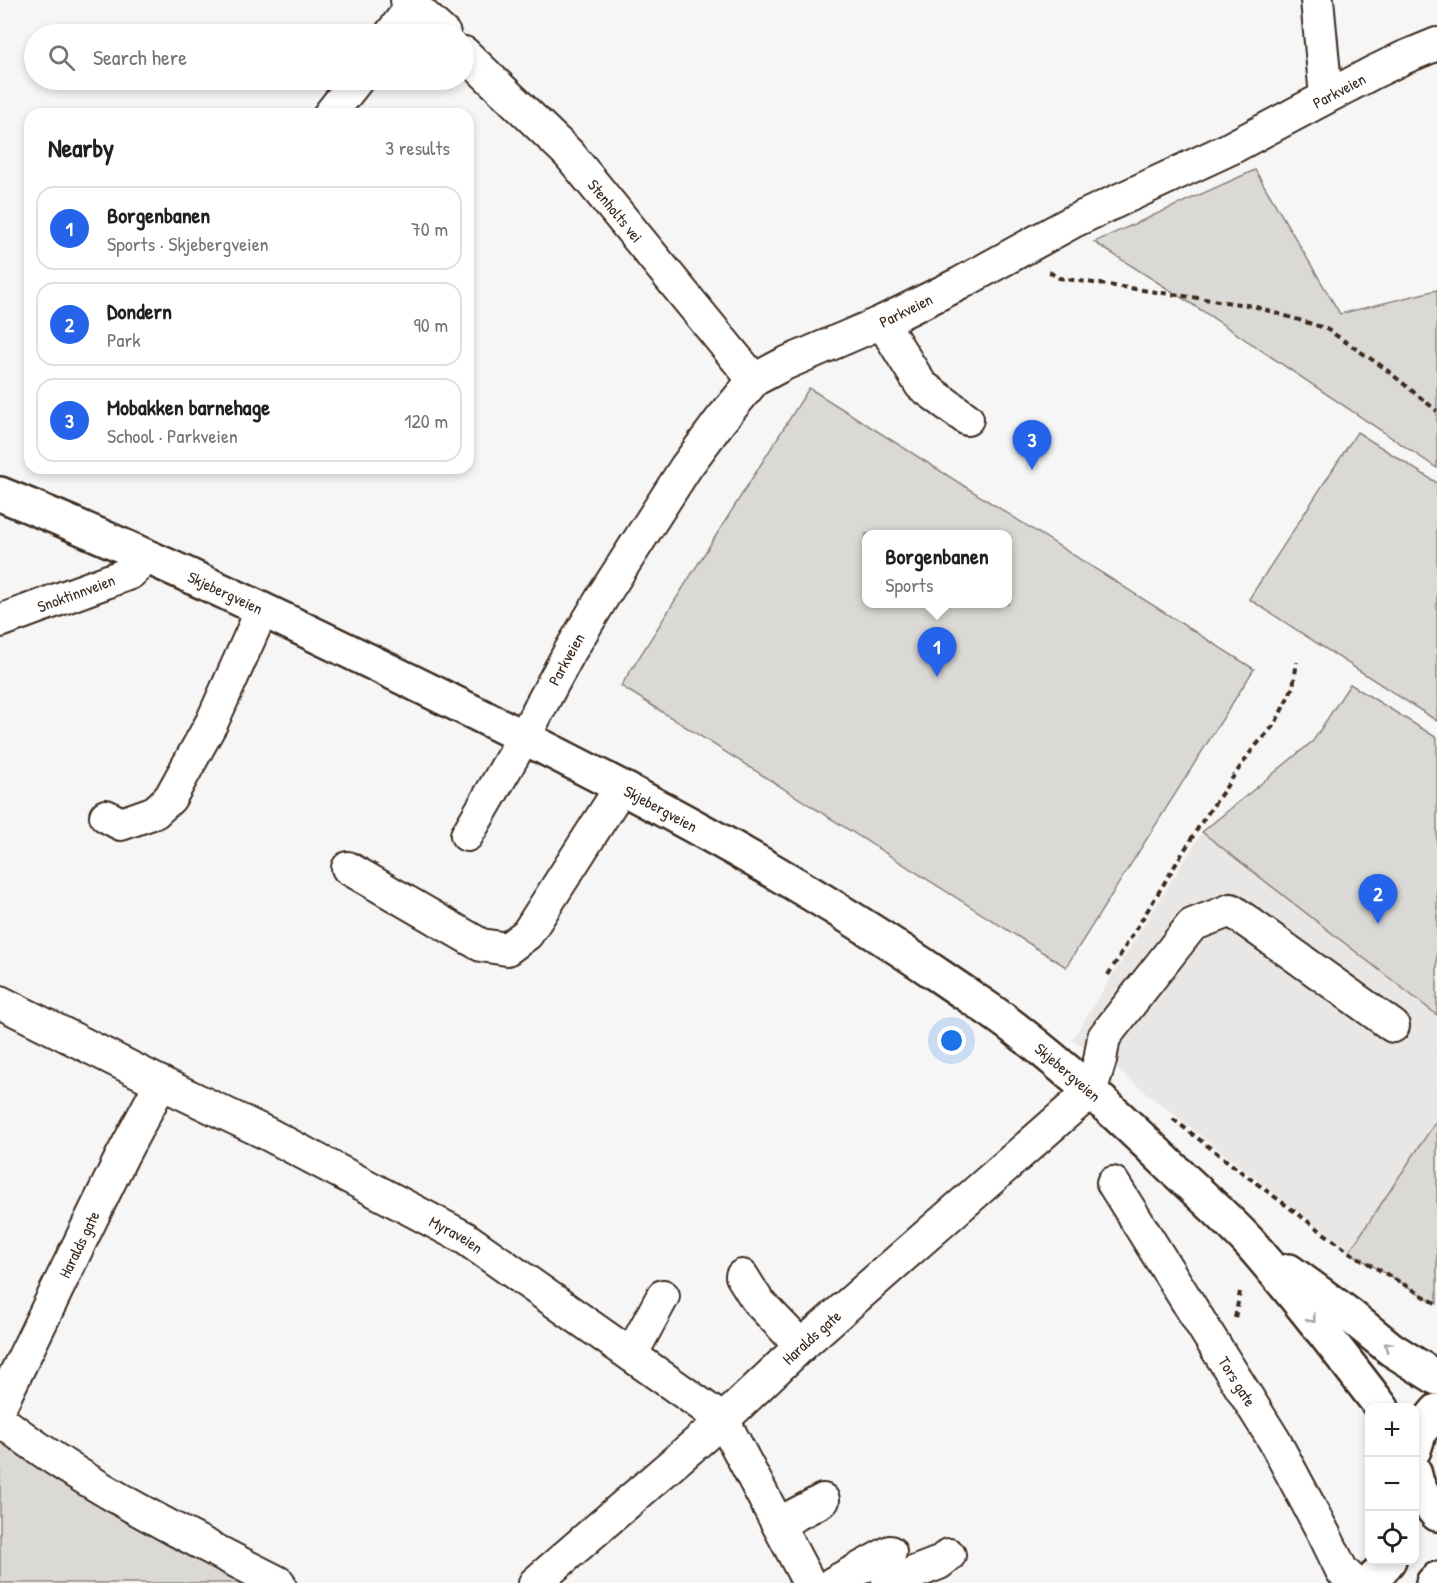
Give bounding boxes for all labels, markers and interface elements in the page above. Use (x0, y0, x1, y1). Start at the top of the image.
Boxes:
search box (24, 24, 474, 90)
icon: search (45, 41, 78, 74)
text: Search here (93, 42, 187, 72)
street label: Parkveien (1309, 67, 1369, 114)
text: Nearby (48, 130, 114, 165)
text: 3 results (385, 134, 450, 161)
street label: Stenholts vei (583, 174, 648, 247)
text: Borgenbanen (107, 200, 210, 230)
text: 1 (66, 215, 73, 242)
text: 70 m (411, 215, 448, 242)
text: Sports · Skjebergveien (107, 230, 269, 257)
street label: Parkveien (875, 288, 936, 333)
text: Dondern (107, 296, 172, 326)
text: 2 (65, 311, 74, 338)
text: 90 m (414, 311, 448, 338)
text: Park (107, 326, 140, 353)
text: Mobakken barnehage (107, 392, 270, 422)
text: 3 (65, 407, 74, 434)
text: 120 m (404, 407, 448, 434)
pin: 3 (1012, 420, 1052, 470)
text: School · Parkveien (107, 422, 238, 449)
popup (862, 530, 1012, 608)
text: Borgenbanen (885, 541, 989, 571)
street label: Skjebergveien (184, 566, 267, 619)
street label: Snoktinnveien (34, 569, 118, 617)
text: Sports (885, 571, 933, 598)
pin: 1 (918, 628, 956, 677)
street label: Parkveien (543, 629, 590, 689)
street label: Skjebergveien (620, 780, 701, 837)
pin: 2 (1358, 874, 1398, 924)
your location (937, 1026, 966, 1055)
street label: Skjebergveien (1030, 1038, 1106, 1107)
street label: Haralds gate (53, 1207, 105, 1281)
street label: Myraveien (425, 1210, 488, 1258)
street label: Haralds gate (777, 1305, 846, 1369)
one-way arrow (1305, 1312, 1316, 1323)
one-way arrow (1384, 1343, 1395, 1354)
street label: Tors gate (1213, 1352, 1262, 1411)
map controls (1365, 1403, 1419, 1565)
button: + (1365, 1403, 1419, 1457)
button: − (1365, 1457, 1419, 1511)
button: locate (1365, 1511, 1419, 1565)

